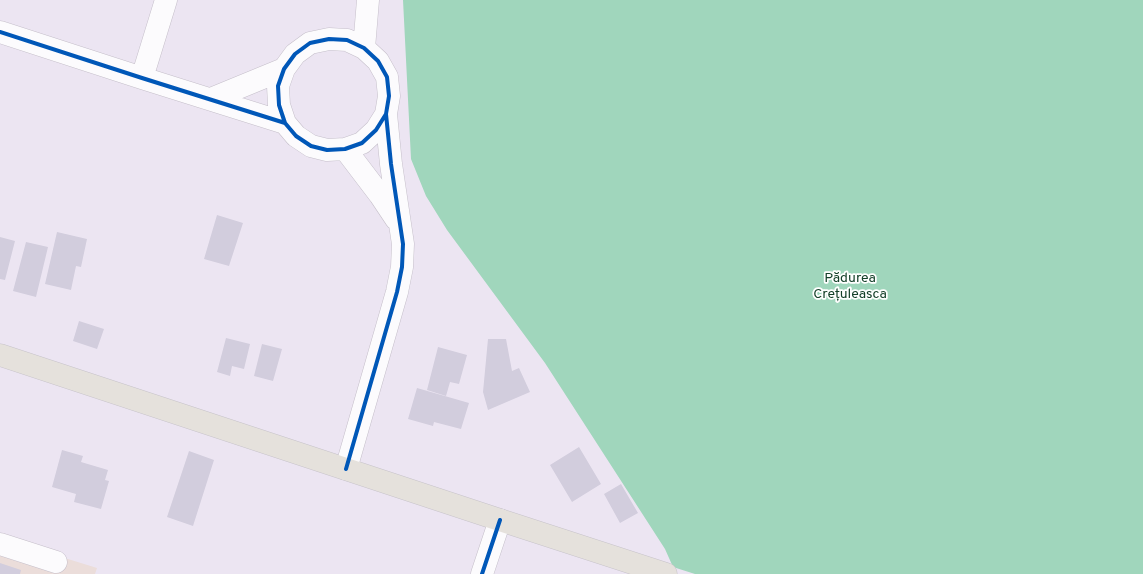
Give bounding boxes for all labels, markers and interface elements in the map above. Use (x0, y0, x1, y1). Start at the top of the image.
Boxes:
park label: Pădurea Crețuleasca (813, 271, 887, 304)

